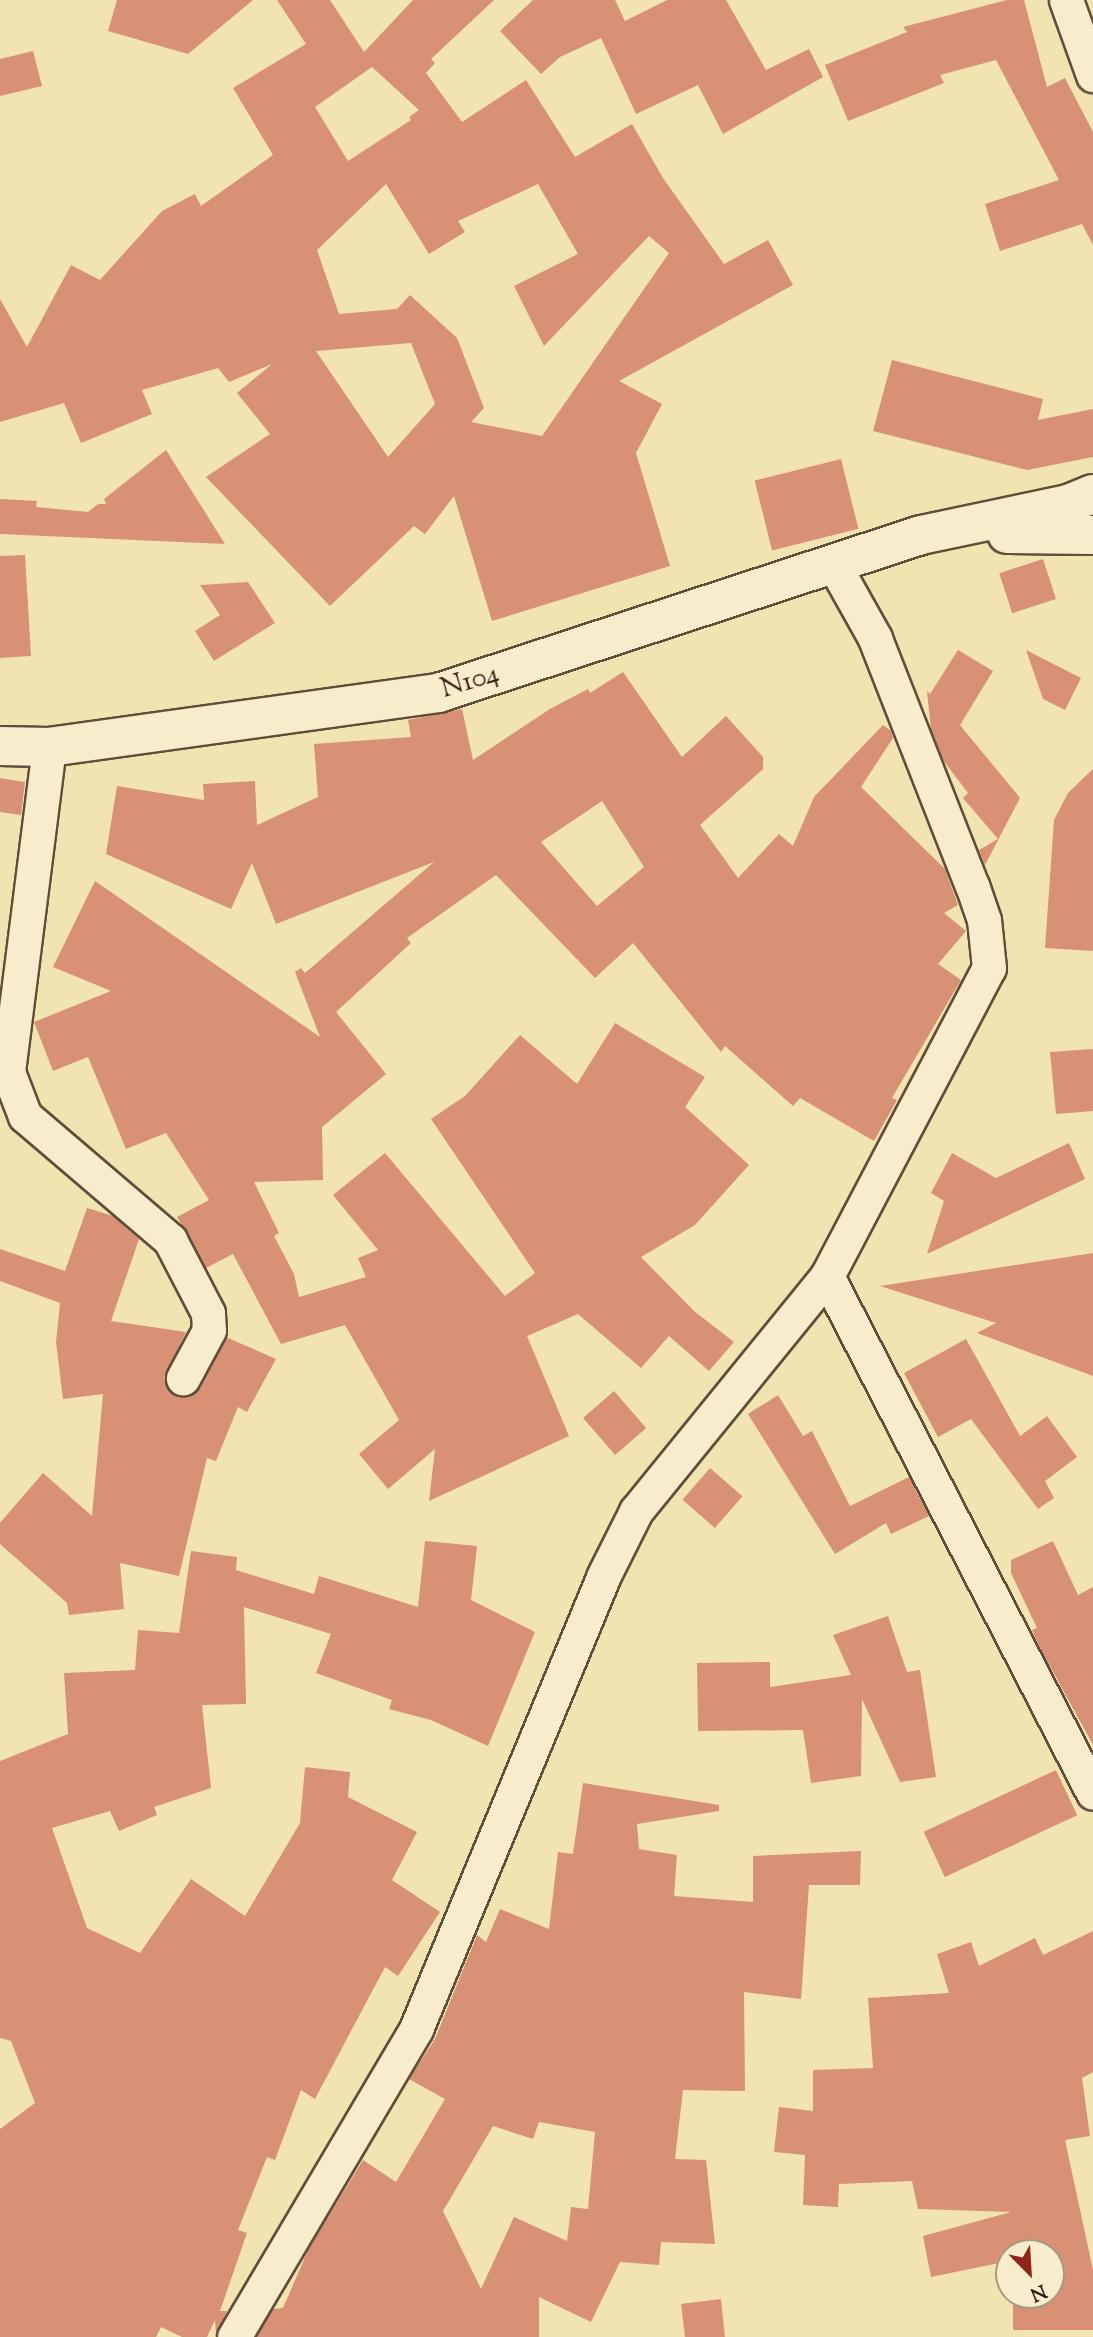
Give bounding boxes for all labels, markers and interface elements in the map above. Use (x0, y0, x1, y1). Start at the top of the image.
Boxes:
street label: N104 (437, 657, 503, 707)
north arrow (995, 2239, 1065, 2309)
text: N (1026, 2276, 1050, 2307)

